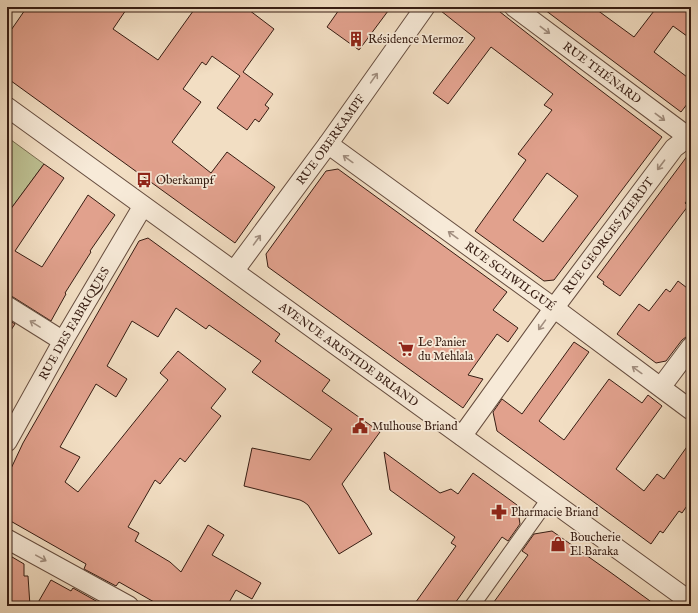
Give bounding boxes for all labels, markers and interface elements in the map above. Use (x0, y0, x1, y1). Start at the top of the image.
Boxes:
one-way arrow (540, 26, 551, 35)
building icon: Résidence Mermoz (347, 30, 365, 48)
place label: Résidence Mermoz (368, 32, 464, 47)
street label: RUE THÉNARD (560, 39, 645, 107)
one-way arrow (370, 73, 378, 84)
street label: RUE OBERKAMPF (293, 91, 368, 188)
one-way arrow (655, 112, 666, 121)
one-way arrow (343, 155, 354, 163)
one-way arrow (657, 159, 665, 170)
bus stop icon: Oberkampf (135, 171, 153, 189)
place label: Oberkampf (156, 173, 217, 189)
street label: RUE GEORGES ZIERDT (560, 174, 657, 297)
one-way arrow (448, 231, 459, 239)
one-way arrow (253, 235, 261, 246)
street label: RUE SCHWILGUÉ (462, 238, 559, 314)
street label: RUE DES FABRIQUES (35, 264, 113, 383)
street label: AVENUE ARISTIDE BRIAND (275, 298, 422, 410)
one-way arrow (29, 319, 41, 327)
one-way arrow (538, 320, 546, 331)
place label: Le Panier du Mehlala (418, 335, 474, 364)
supermarket icon: Le Panier du Mehlala (397, 340, 415, 358)
one-way arrow (632, 366, 643, 374)
public building icon: Mulhouse Briand (351, 417, 369, 435)
place label: Mulhouse Briand (372, 419, 458, 434)
pharmacy icon: Pharmacie Briand (490, 503, 508, 521)
place label: Pharmacie Briand (511, 505, 599, 520)
place label: Boucherie El Baraka (570, 530, 621, 559)
shop icon: Boucherie El Baraka (549, 535, 567, 553)
one-way arrow (35, 554, 47, 562)

